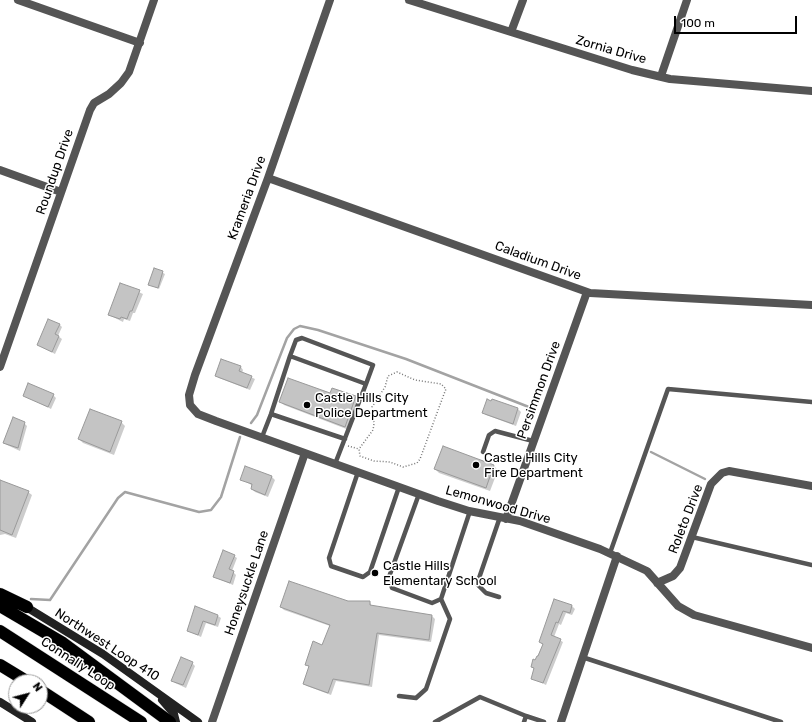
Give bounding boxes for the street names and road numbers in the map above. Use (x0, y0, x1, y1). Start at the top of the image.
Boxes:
street label: Zornia Drive (574, 32, 648, 68)
street label: Roundup Drive (33, 127, 77, 217)
street label: Krameria Drive (225, 154, 269, 242)
street label: Caladium Drive (493, 238, 583, 284)
street label: Persimmon Drive (514, 339, 564, 441)
street label: Roleto Drive (666, 482, 706, 556)
street label: Lemonwood Drive (444, 483, 552, 527)
street label: Honeysuckle Lane (222, 528, 272, 638)
street label: Northwest Loop 410 (52, 605, 162, 685)
street label: Connally Loop (38, 634, 118, 694)

